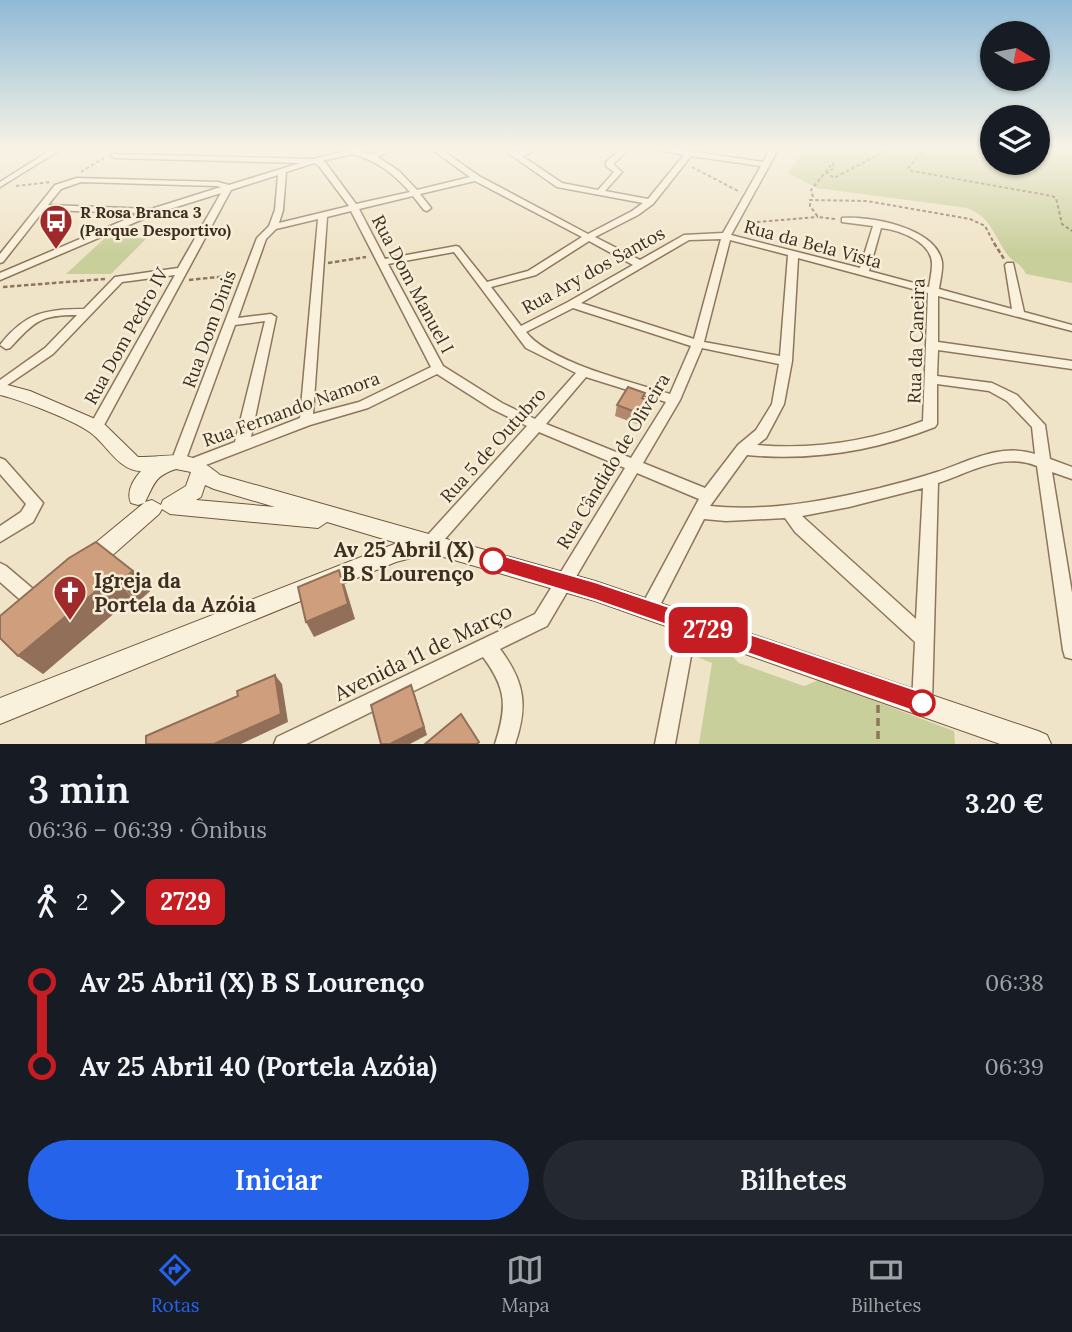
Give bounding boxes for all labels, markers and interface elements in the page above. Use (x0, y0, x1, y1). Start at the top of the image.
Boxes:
north arrow (980, 21, 1050, 91)
map controls (980, 21, 1050, 175)
button: layers (980, 105, 1050, 175)
bus stop icon: R Rosa Branca 3 (Parque Desportivo) (37, 202, 75, 251)
place label: R Rosa Branca 3 (Parque Desportivo) (80, 202, 231, 241)
street label: Rua Dom Manuel I (367, 211, 459, 357)
street label: Rua da Bela Vista (742, 215, 884, 273)
street label: Rua Ary dos Santos (517, 221, 669, 319)
street label: Rua Dom Pedro IV (79, 263, 174, 408)
street label: Rua Dom Dinis (177, 267, 241, 391)
street label: Rua da Caneira (902, 278, 930, 404)
street label: Rua Fernando Namora (199, 366, 383, 452)
street label: Rua Cândido de Oliveira (551, 369, 675, 553)
street label: Rua 5 de Outubro (435, 383, 551, 507)
place label: Av 25 Abril (X) B S Lourenço (334, 536, 474, 587)
marker: Av 25 Abril (X) B S Lourenço (480, 548, 506, 574)
place label: Igreja da Portela da Azóia (94, 567, 256, 618)
church icon: Igreja da Portela da Azóia (51, 573, 89, 622)
street label: Avenida 11 de Março (329, 597, 516, 707)
line badge: 2729 (659, 607, 757, 653)
text: 2729 (683, 614, 733, 645)
unlabelled marker (909, 690, 935, 716)
text: 3 min (28, 765, 130, 813)
text: 3.20 € (965, 787, 1044, 820)
text: 06:36 – 06:39 · Ônibus (28, 815, 267, 844)
icon: walk (28, 883, 66, 921)
icon: forward (98, 883, 136, 921)
text: 2729 (160, 886, 211, 917)
text: 2 (76, 887, 88, 916)
text: Av 25 Abril (X) B S Lourenço (80, 966, 424, 999)
text: 06:38 (985, 968, 1044, 997)
text: Av 25 Abril 40 (Portela Azóia) (80, 1050, 437, 1083)
text: 06:39 (985, 1052, 1044, 1081)
button: Iniciar (28, 1140, 529, 1220)
button: Bilhetes (543, 1140, 1044, 1220)
tab: Rotas (151, 1251, 200, 1317)
tab: Mapa (501, 1251, 550, 1317)
tab: Bilhetes (851, 1251, 921, 1317)

